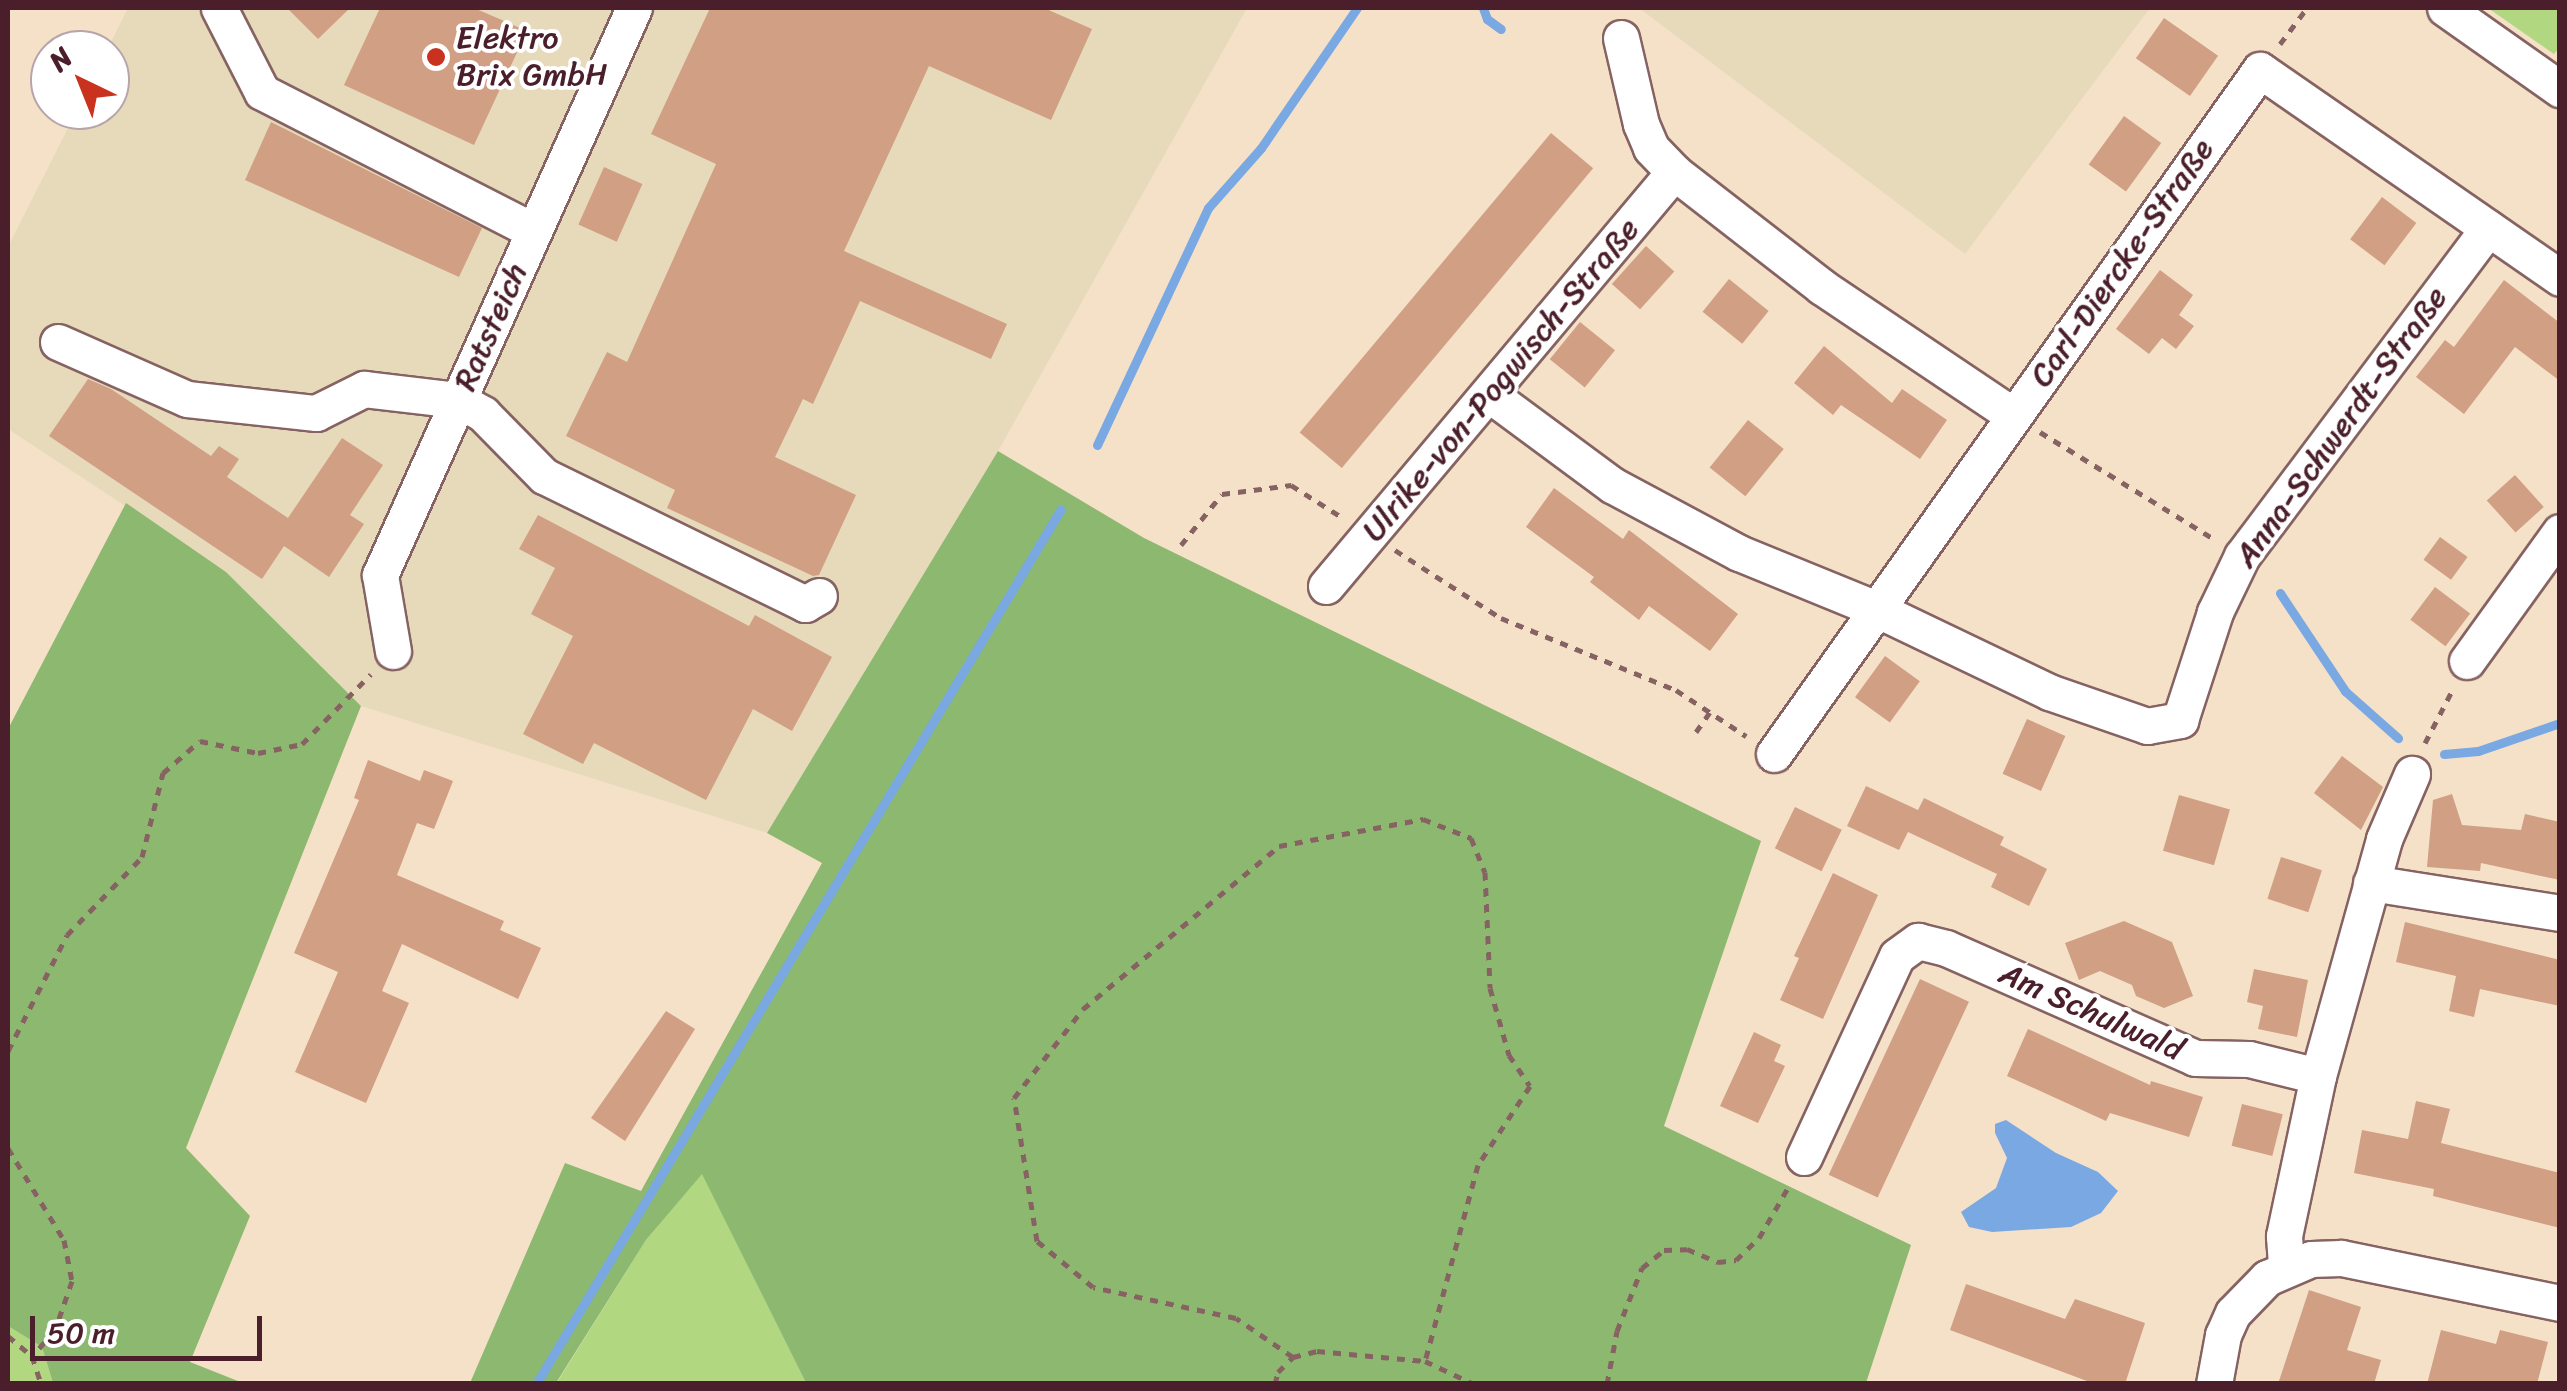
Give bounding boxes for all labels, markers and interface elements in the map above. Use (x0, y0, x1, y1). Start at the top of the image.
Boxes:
place label: Elektro Brix GmbH (456, 20, 607, 95)
north arrow (30, 30, 130, 130)
text: N (37, 35, 84, 84)
marker: Elektro Brix GmbH (425, 46, 447, 68)
street label: Carl-Diercke-Straße (2022, 132, 2222, 394)
street label: Ulrike-von-Pogwisch-Straße (1354, 211, 1648, 549)
street label: Ratsteich (446, 257, 536, 397)
street label: Anna-Schwerdt-Straße (2226, 279, 2456, 575)
street label: Am Schulwald (1993, 954, 2189, 1070)
scale bar (35, 1296, 268, 1358)
text: 50 m (47, 1306, 115, 1360)

